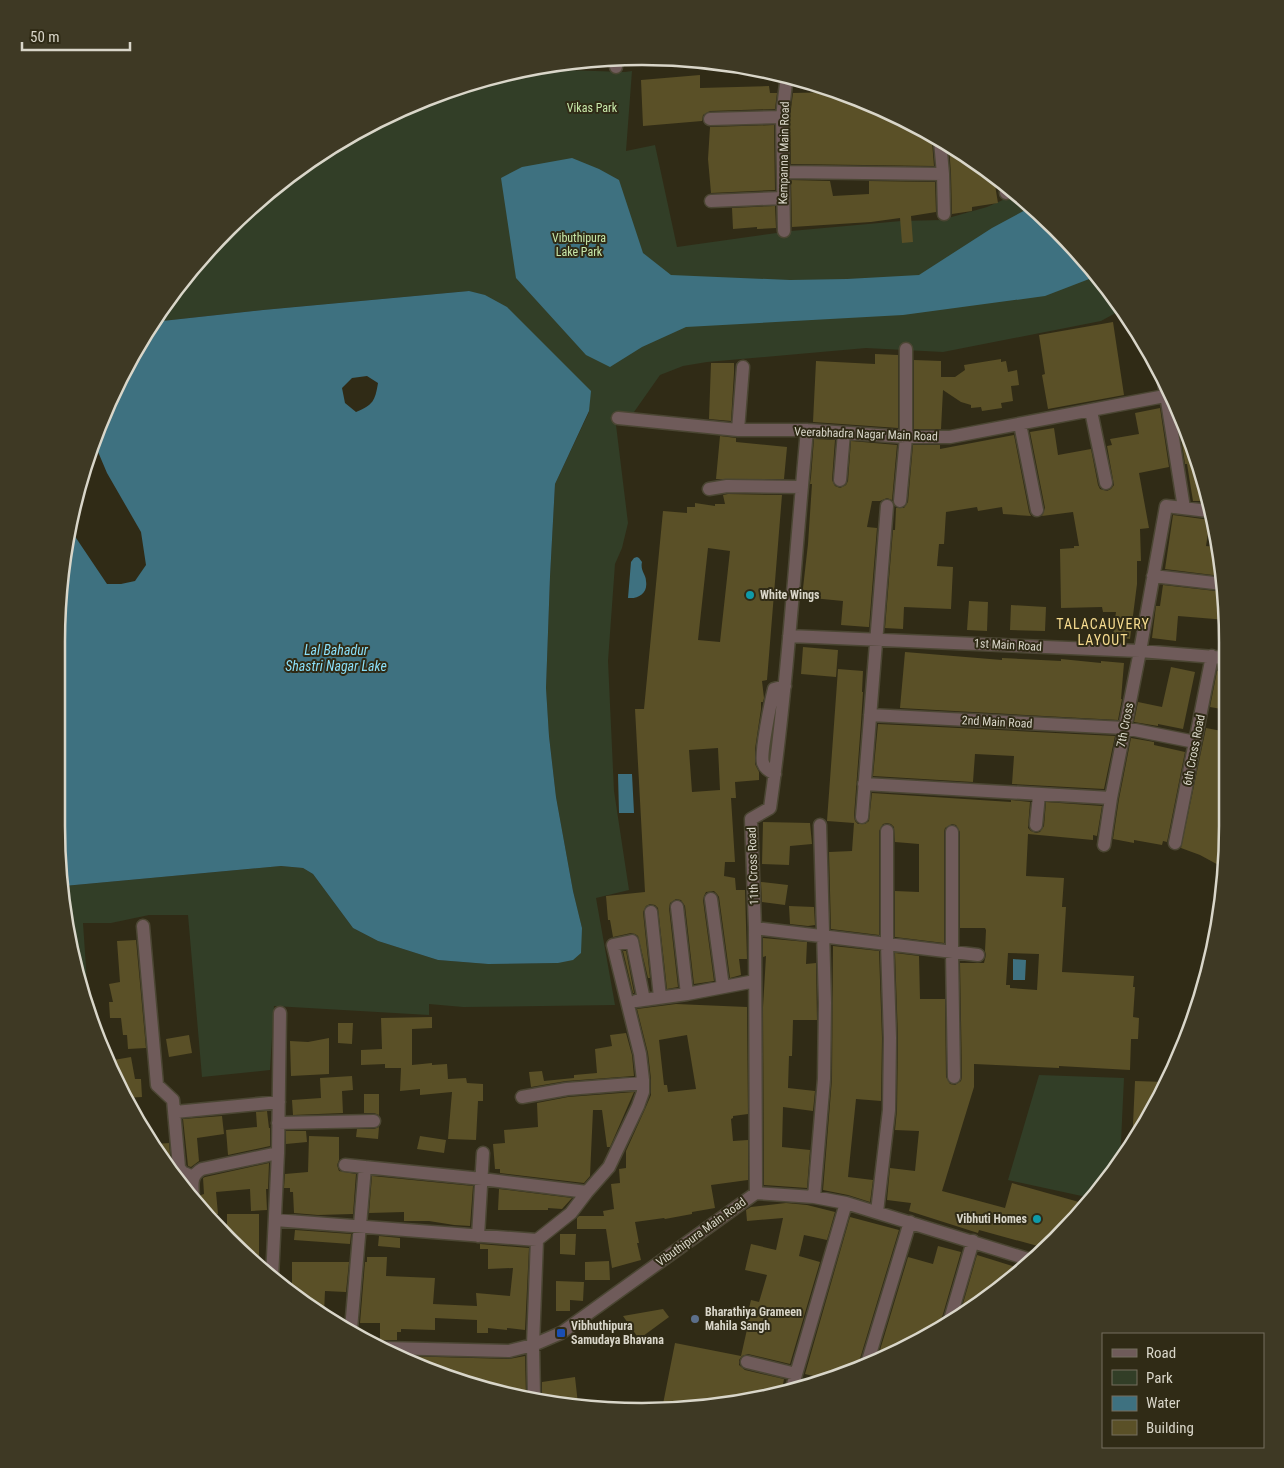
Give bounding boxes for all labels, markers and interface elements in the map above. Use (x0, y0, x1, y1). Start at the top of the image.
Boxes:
scale bar (22, 20, 130, 52)
text: 50 m (30, 28, 60, 46)
park label: Vikas Park (567, 101, 618, 115)
street label: Kempanna Main Road (776, 101, 792, 205)
park label: Vibuthipura Lake Park (552, 231, 606, 259)
street label: Veerabhadra Nagar Main Road (794, 424, 938, 444)
place label: White Wings (760, 588, 820, 602)
marker: White Wings (744, 589, 756, 601)
district label: TALACAUVERY LAYOUT (1056, 616, 1150, 648)
street label: 1st Main Road (974, 636, 1042, 654)
water label: Lal Bahadur Shastri Nagar Lake (285, 642, 387, 674)
street label: 7th Cross (1114, 701, 1136, 749)
street label: 2nd Main Road (961, 713, 1033, 731)
street label: 6th Cross Road (1180, 713, 1208, 787)
street label: 11th Cross Road (745, 827, 761, 905)
street label: Vibuthipura Main Road (654, 1195, 749, 1269)
place label: Vibhuti Homes (956, 1212, 1028, 1226)
marker: Vibhuti Homes (1031, 1213, 1043, 1225)
place label: Bharathiya Grameen Mahila Sangh (705, 1305, 802, 1333)
marker: Bharathiya Grameen Mahila Sangh (689, 1313, 701, 1325)
place label: Vibhuthipura Samudaya Bhavana (571, 1319, 664, 1347)
marker: Vibhuthipura Samudaya Bhavana (555, 1327, 567, 1339)
legend (1102, 1333, 1264, 1448)
text: Road (1146, 1344, 1176, 1362)
text: Park (1146, 1369, 1173, 1387)
text: Water (1146, 1394, 1181, 1412)
text: Building (1146, 1419, 1194, 1437)

